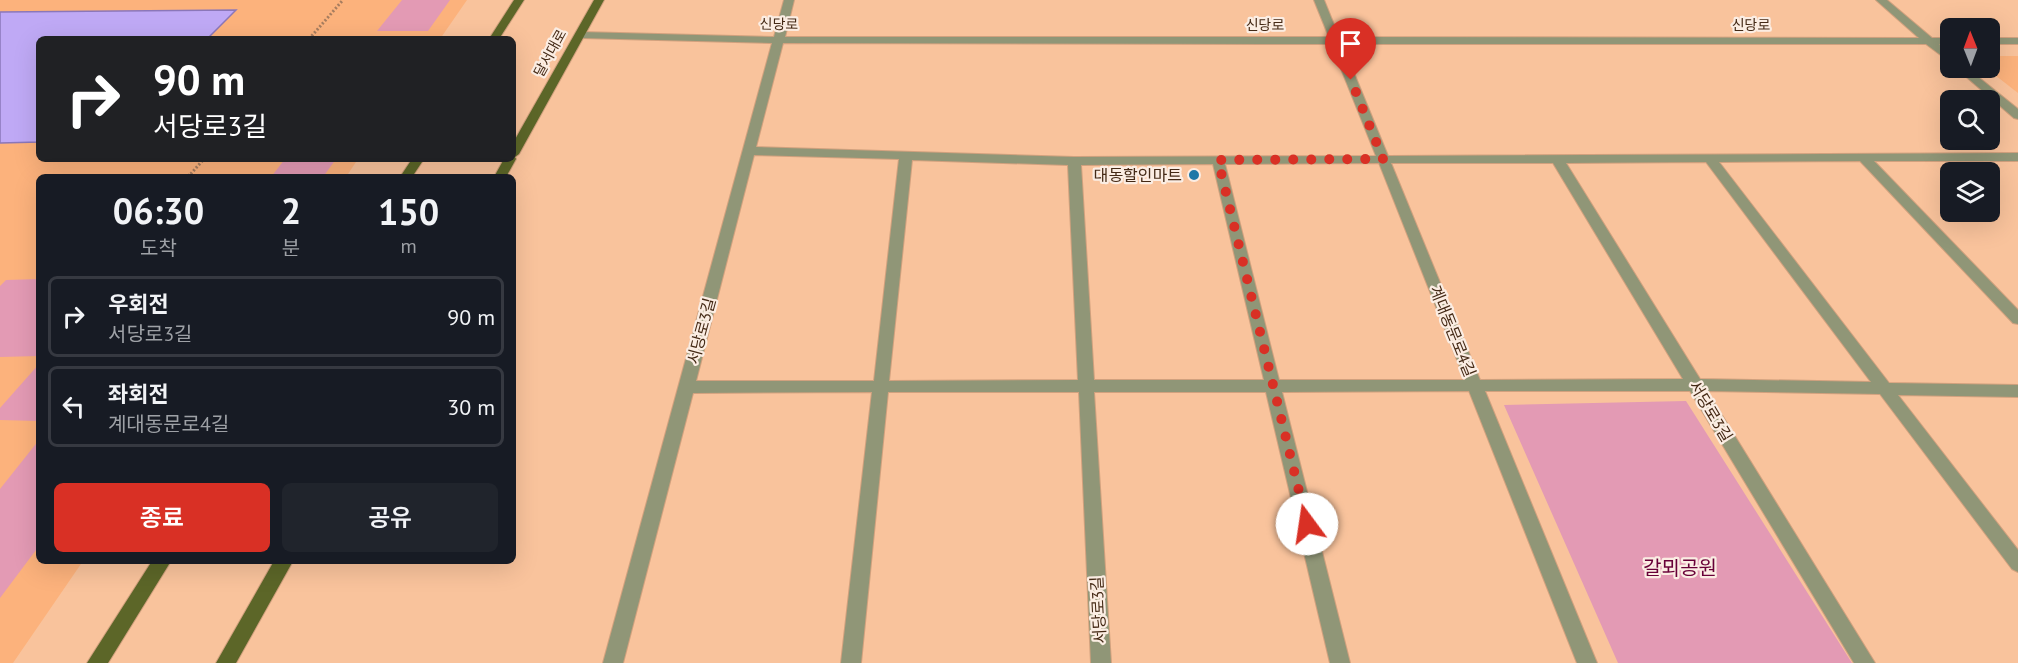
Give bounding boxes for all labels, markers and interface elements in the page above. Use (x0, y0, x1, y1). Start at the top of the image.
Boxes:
street label: 신당로 (760, 15, 799, 33)
street label: 신당로 (1246, 16, 1284, 34)
street label: 신당로 (1732, 16, 1770, 34)
pin (1325, 18, 1376, 80)
north arrow (1940, 18, 2000, 78)
map controls (1940, 18, 2000, 222)
street label: 달서대로 (530, 26, 570, 80)
icon: arrive (1334, 27, 1367, 60)
text: 90 m (153, 52, 245, 107)
icon: right (54, 60, 132, 138)
button: search (1940, 90, 2000, 150)
text: 서당로3길 (153, 109, 267, 143)
button: layers (1940, 162, 2000, 222)
place label: 대동할인마트 (1094, 165, 1182, 185)
marker: 대동할인마트 (1187, 168, 1201, 182)
text: 06:30 (113, 187, 204, 234)
text: 2 (281, 187, 301, 234)
text: 150 (378, 188, 439, 235)
text: m (400, 233, 417, 259)
text: 도착 (140, 235, 177, 261)
text: 분 (282, 235, 300, 261)
street label: 계대동문로4길 (1426, 282, 1480, 380)
text: 우회전 (108, 290, 169, 318)
street label: 서당로3길 (683, 296, 719, 366)
icon: right (57, 300, 90, 333)
text: 90 m (447, 303, 495, 331)
text: 서당로3길 (108, 321, 193, 347)
street label: 서당로3길 (1685, 377, 1737, 445)
text: 좌회전 (108, 380, 169, 408)
icon: left (57, 390, 90, 423)
text: 30 m (447, 393, 495, 421)
text: 계대동문로4길 (108, 411, 229, 437)
button: 종료 (54, 483, 270, 552)
button: 공유 (282, 483, 498, 552)
position arrow (1275, 492, 1339, 556)
park label: 갈뫼공원 (1643, 555, 1717, 581)
street label: 서당로3길 (1086, 576, 1110, 644)

